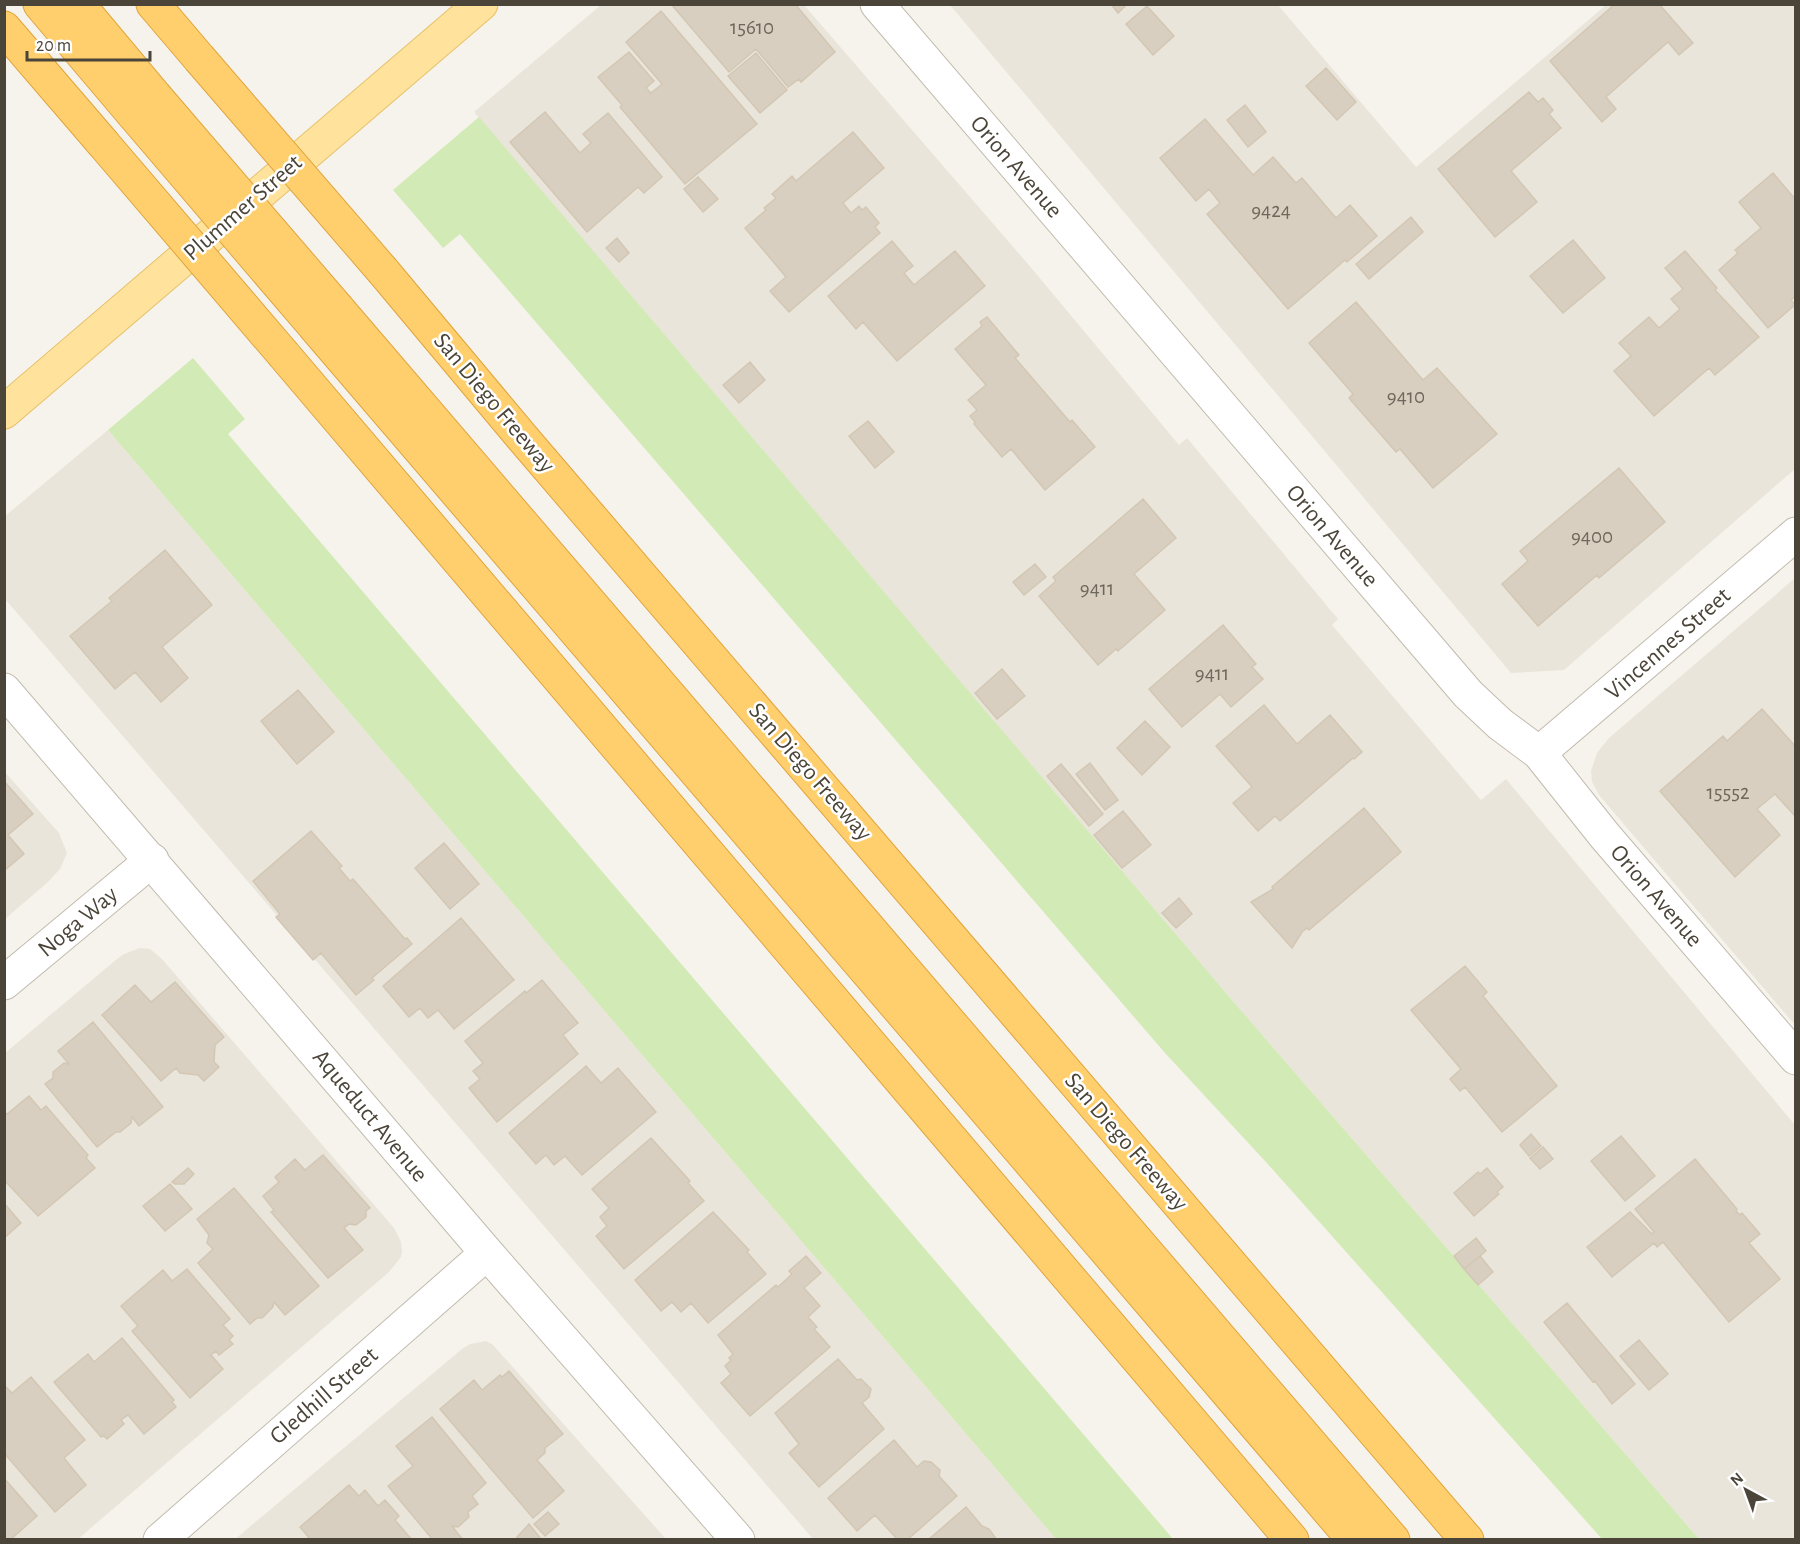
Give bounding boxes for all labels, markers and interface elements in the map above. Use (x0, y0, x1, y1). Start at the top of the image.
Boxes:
house number: 15610 (730, 17, 774, 38)
scale bar (27, 24, 150, 62)
text: 20 m (36, 37, 71, 55)
street label: Orion Avenue (965, 111, 1067, 223)
street label: Plummer Street (179, 150, 307, 266)
house number: 9424 (1251, 200, 1291, 221)
street label: San Diego Freeway (429, 329, 559, 477)
house number: 9410 (1387, 386, 1425, 407)
street label: Orion Avenue (1281, 480, 1383, 592)
house number: 9400 (1571, 526, 1613, 547)
house number: 9411 (1080, 578, 1114, 599)
street label: Vincennes Street (1601, 583, 1735, 705)
house number: 9411 (1195, 663, 1229, 684)
street label: San Diego Freeway (744, 699, 876, 845)
house number: 15552 (1706, 782, 1750, 803)
street label: Orion Avenue (1605, 840, 1707, 952)
street label: Noga Way (34, 882, 122, 962)
street label: Aqueduct Avenue (308, 1045, 432, 1187)
street label: San Diego Freeway (1060, 1069, 1192, 1215)
street label: Gledhill Street (265, 1343, 383, 1449)
north arrow (1716, 1460, 1776, 1520)
text: N (1727, 1470, 1746, 1489)

